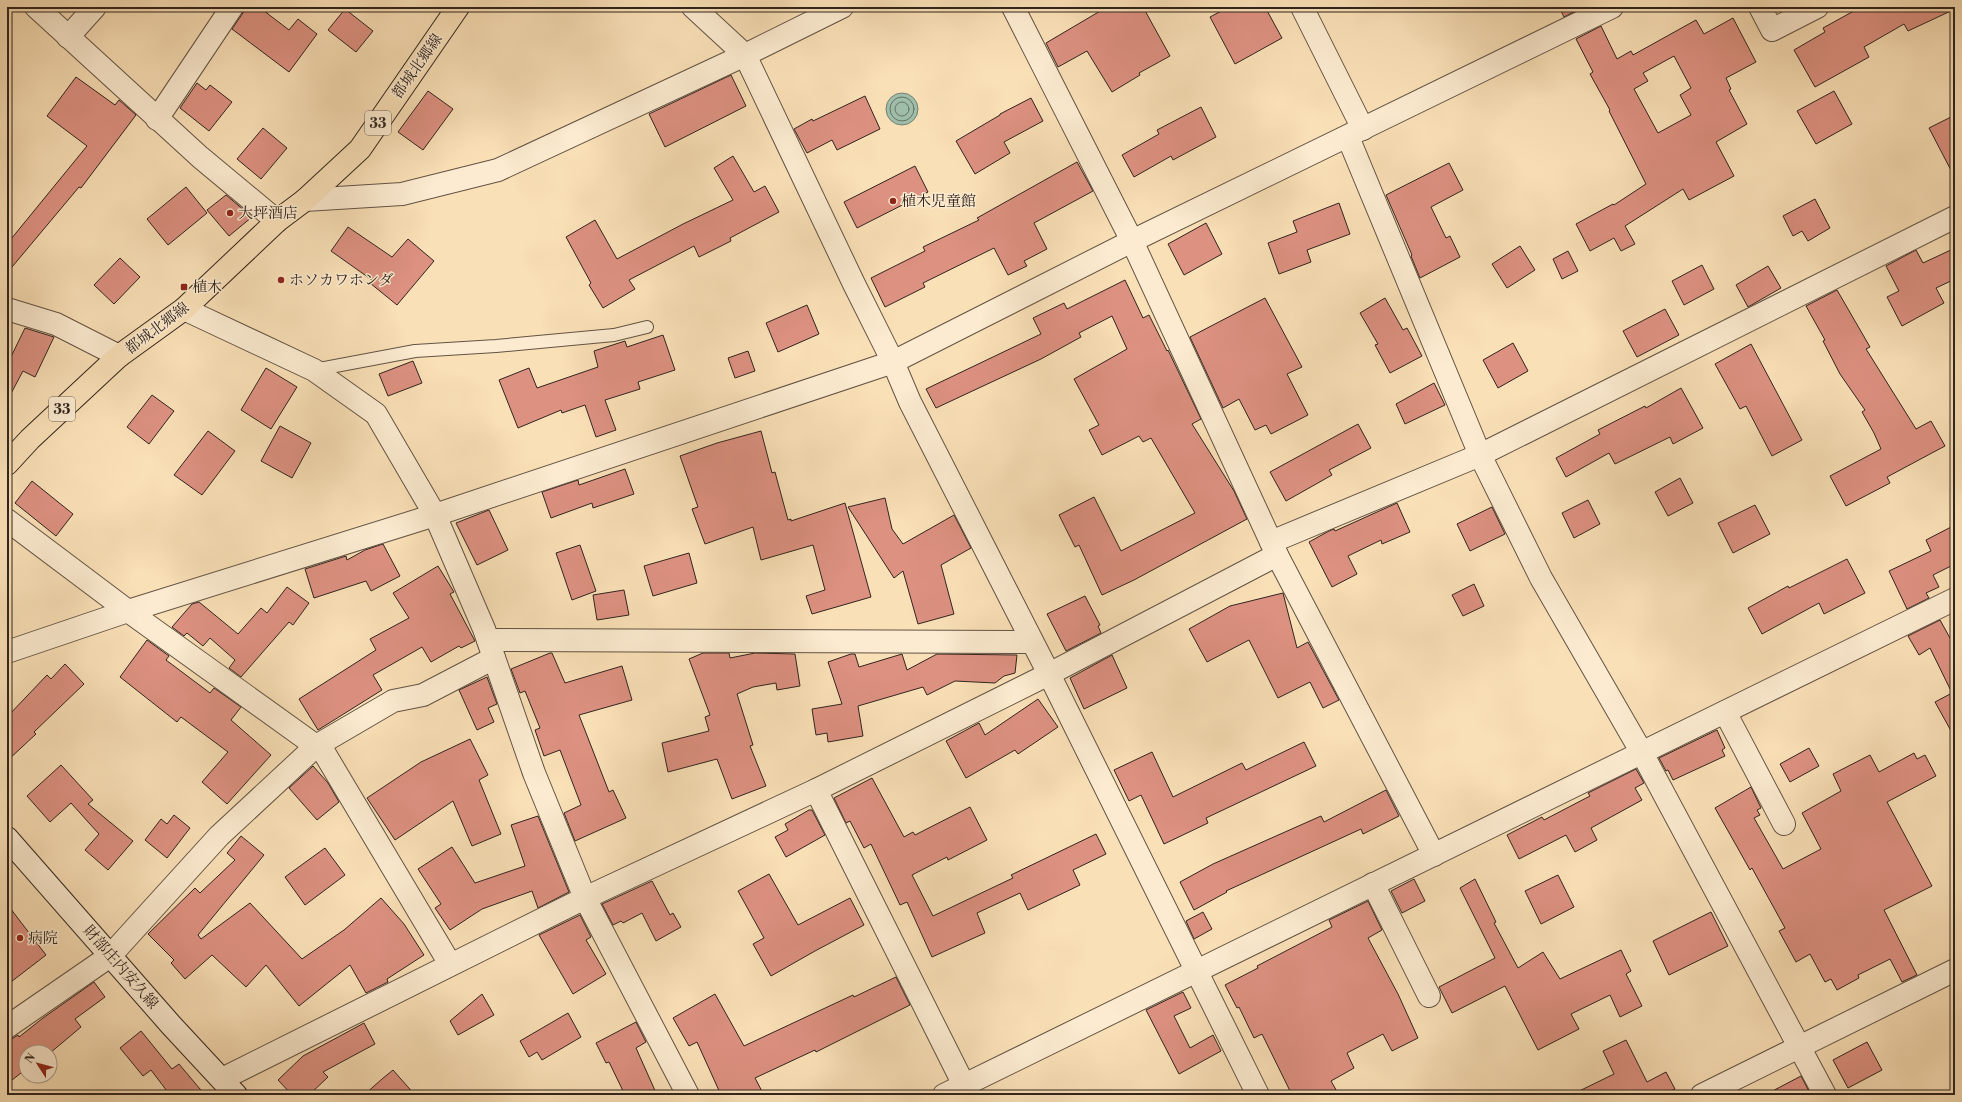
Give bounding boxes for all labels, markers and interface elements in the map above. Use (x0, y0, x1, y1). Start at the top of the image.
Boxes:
street label: 都城北郷線 (388, 30, 447, 102)
road number: 33 (365, 111, 391, 135)
place label: 植木児童館 (901, 192, 976, 211)
marker: 植木児童館 (888, 196, 898, 206)
place label: 大坪酒店 (238, 204, 298, 223)
marker: 大坪酒店 (225, 208, 235, 218)
place label: ホソカワホンダ (289, 271, 393, 290)
marker: ホソカワホンダ (276, 275, 286, 285)
place label: 植木 (192, 278, 222, 297)
marker: 植木 (179, 282, 189, 292)
street label: 都城北郷線 (122, 298, 193, 359)
road number: 33 (49, 397, 75, 421)
street label: 財部庄内安久線 (79, 921, 162, 1013)
place label: 病院 (28, 929, 58, 948)
marker: 病院 (15, 933, 25, 943)
north arrow (18, 1044, 58, 1084)
text: N (22, 1051, 39, 1066)

